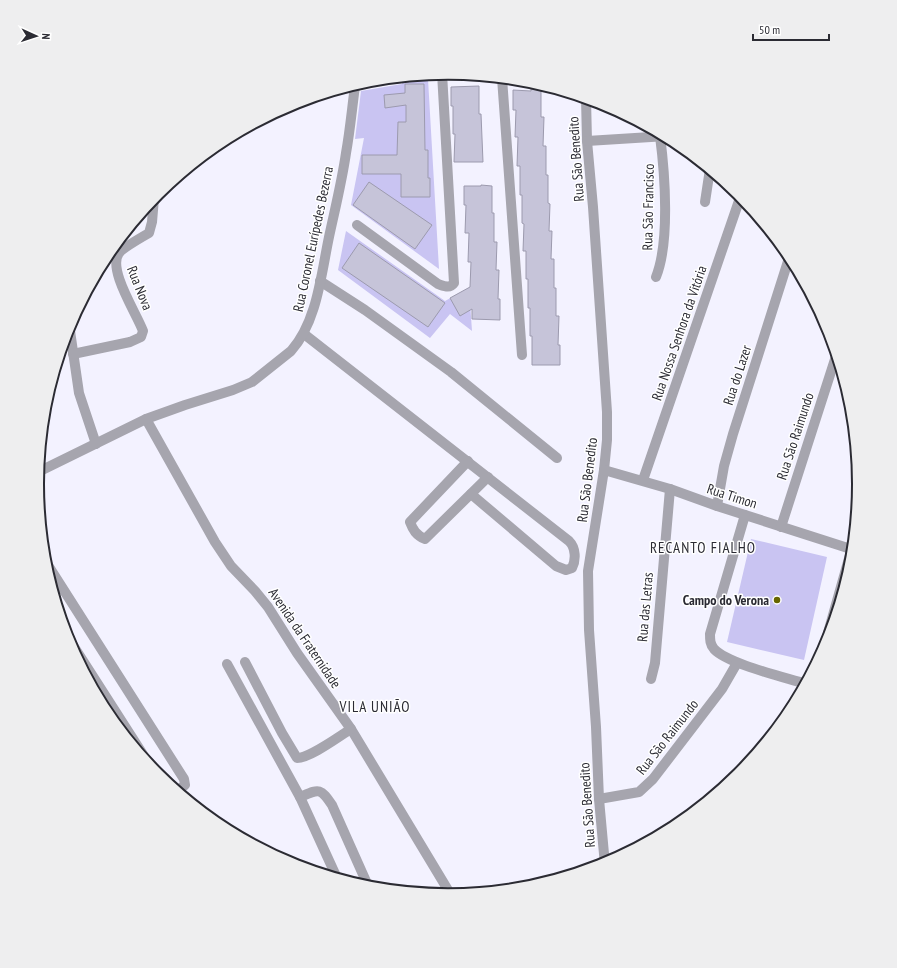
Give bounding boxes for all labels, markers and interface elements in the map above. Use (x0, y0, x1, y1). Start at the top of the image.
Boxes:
north arrow (16, 16, 56, 56)
scale bar (753, 16, 829, 42)
text: 50 m (759, 22, 780, 37)
text: N (39, 33, 53, 40)
street label: Rua São Benedito (564, 116, 588, 202)
street label: Rua São Francisco (638, 163, 658, 251)
street label: Rua Coronel Eurípedes Bezerra (289, 165, 337, 313)
street label: Rua Nova (123, 263, 157, 313)
street label: Rua Nossa Senhora da Vitória (647, 263, 711, 403)
street label: Rua do Lazer (719, 343, 755, 407)
street label: Rua São Raimundo (772, 390, 818, 482)
street label: Rua São Benedito (573, 437, 601, 523)
street label: Rua Timon (705, 479, 759, 513)
district label: RECANTO FIALHO (650, 538, 756, 557)
street label: Rua das Letras (633, 571, 657, 643)
street label: Avenida da Fraternidade (265, 584, 345, 692)
place label: Campo do Verona (683, 591, 769, 609)
marker: Campo do Verona (772, 595, 782, 605)
street label: Rua São Raimundo (632, 696, 702, 778)
district label: VILA UNIÃO (339, 697, 410, 716)
street label: Rua São Benedito (575, 762, 599, 848)

